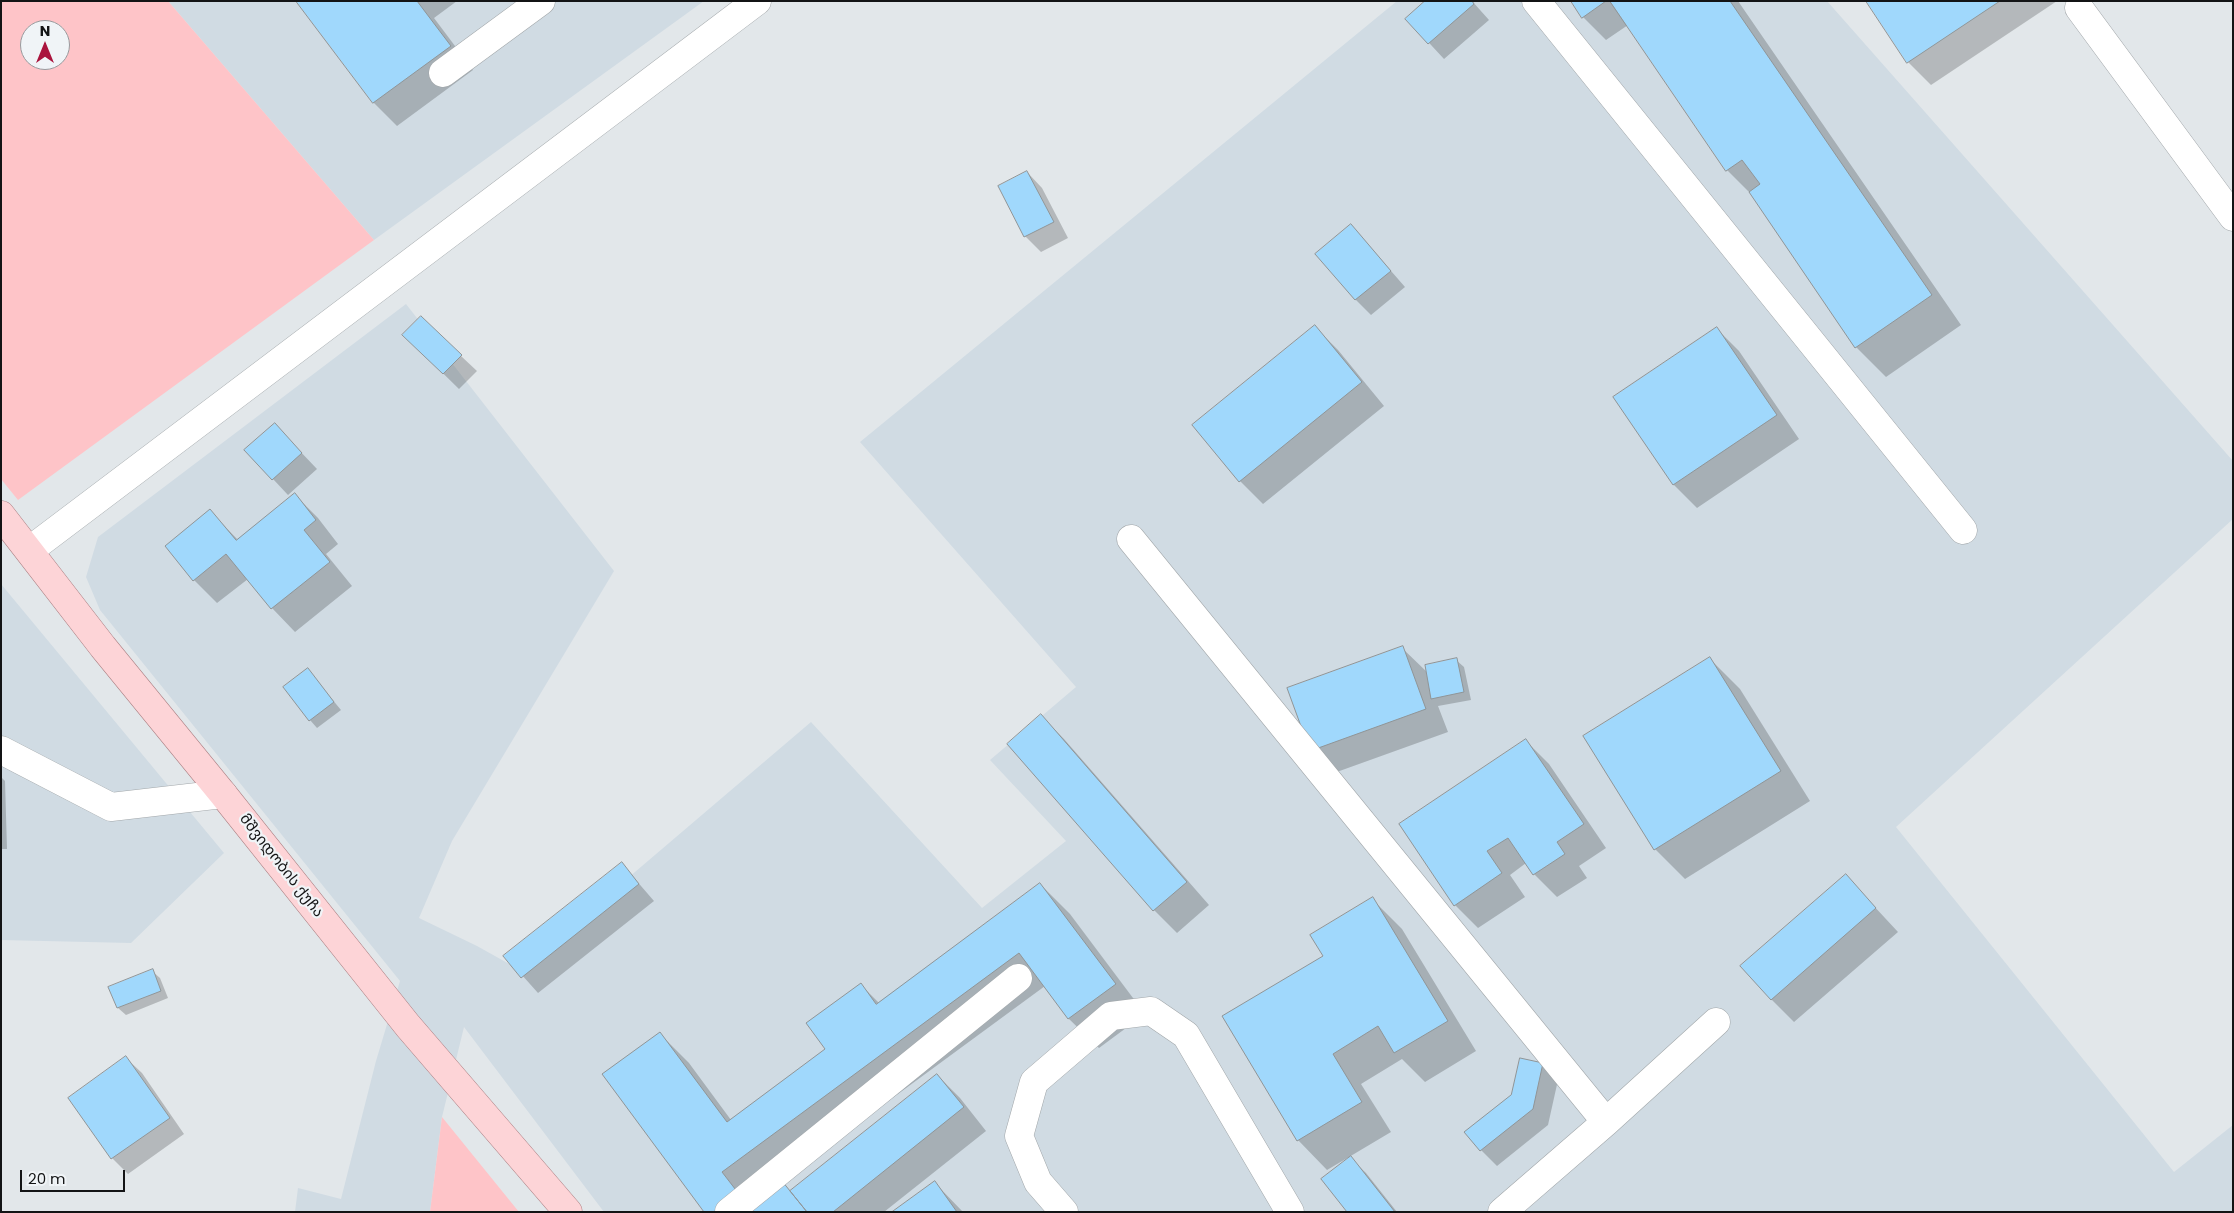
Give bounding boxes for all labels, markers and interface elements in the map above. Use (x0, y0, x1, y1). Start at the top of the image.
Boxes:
north arrow (20, 20, 70, 70)
text: N (40, 21, 50, 41)
street label: მშვიდობის ქუჩა (235, 811, 327, 921)
scale bar (22, 1160, 128, 1192)
text: 20 m (28, 1168, 66, 1189)

